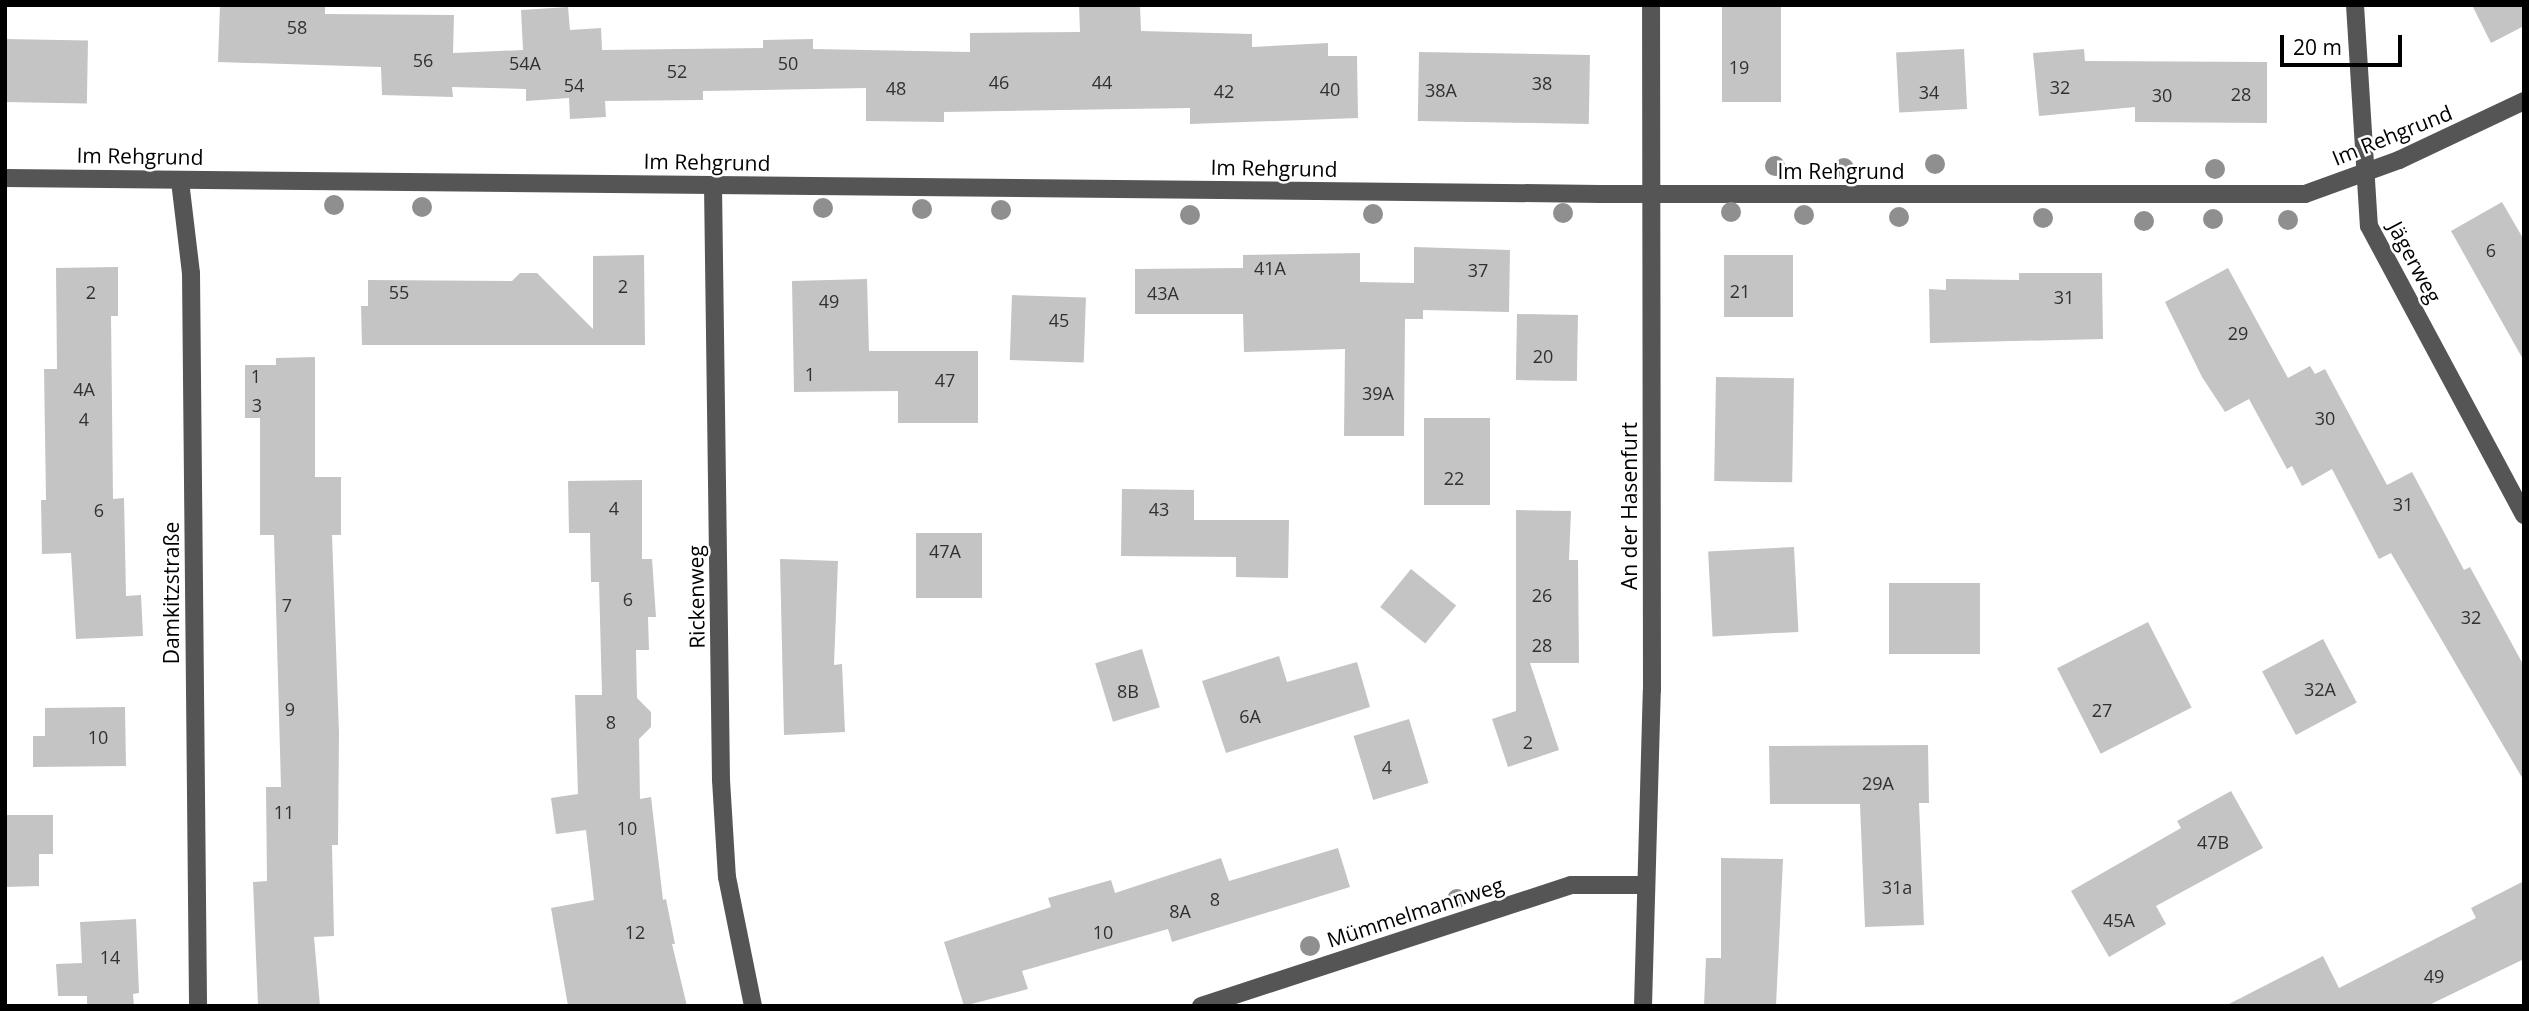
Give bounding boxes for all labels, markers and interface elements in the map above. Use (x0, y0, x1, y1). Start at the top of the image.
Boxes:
house number: 58 (287, 16, 307, 38)
scale bar (2284, 21, 2406, 65)
text: 20 m (2293, 33, 2342, 61)
house number: 56 (413, 49, 433, 71)
house number: 54A (509, 52, 541, 74)
house number: 50 (778, 52, 798, 74)
house number: 19 (1729, 56, 1749, 78)
house number: 52 (667, 60, 687, 82)
house number: 46 (989, 71, 1009, 93)
house number: 44 (1092, 71, 1112, 93)
house number: 38 (1532, 72, 1552, 94)
house number: 54 (564, 74, 584, 96)
house number: 32 (2050, 76, 2070, 98)
house number: 48 (886, 77, 906, 99)
house number: 40 (1320, 78, 1340, 100)
house number: 38A (1425, 79, 1457, 101)
house number: 42 (1214, 80, 1234, 102)
house number: 34 (1919, 81, 1939, 103)
house number: 28 (2231, 83, 2251, 105)
house number: 30 (2152, 84, 2172, 106)
street label: Im Rehgrund (2328, 100, 2456, 170)
street label: Im Rehgrund (76, 142, 204, 170)
street label: Im Rehgrund (643, 148, 771, 176)
street label: Im Rehgrund (1210, 154, 1338, 182)
street label: Im Rehgrund (1778, 158, 1904, 184)
street label: Jägerweg (2383, 217, 2447, 307)
house number: 6 (2486, 239, 2496, 261)
house number: 41A (1254, 257, 1286, 279)
house number: 37 (1468, 259, 1488, 281)
house number: 2 (618, 275, 628, 297)
house number: 21 (1730, 280, 1750, 302)
house number: 2 (86, 281, 96, 303)
house number: 55 (389, 281, 409, 303)
house number: 43A (1147, 282, 1179, 304)
house number: 31 (2054, 286, 2074, 308)
house number: 49 (819, 290, 839, 312)
house number: 45 (1049, 309, 1069, 331)
house number: 29 (2228, 322, 2248, 344)
house number: 20 (1533, 345, 1553, 367)
house number: 1 (805, 363, 815, 385)
house number: 1 (251, 365, 261, 387)
house number: 47 (935, 369, 955, 391)
house number: 4A (73, 378, 95, 400)
house number: 39A (1362, 382, 1394, 404)
house number: 3 (252, 394, 262, 416)
house number: 30 (2315, 407, 2335, 429)
house number: 4 (79, 408, 89, 430)
street label: An der Hasenfurt (1616, 422, 1642, 590)
house number: 22 (1444, 467, 1464, 489)
house number: 31 (2393, 493, 2413, 515)
house number: 4 (609, 497, 619, 519)
house number: 43 (1149, 498, 1169, 520)
house number: 6 (94, 499, 104, 521)
street label: Damkitzstraße (158, 522, 184, 664)
house number: 47A (929, 540, 961, 562)
street label: Rickenweg (682, 545, 710, 649)
house number: 26 (1532, 584, 1552, 606)
house number: 6 (623, 588, 633, 610)
house number: 7 (282, 594, 292, 616)
house number: 32 (2461, 606, 2481, 628)
house number: 28 (1532, 634, 1552, 656)
house number: 32A (2304, 678, 2336, 700)
house number: 8B (1117, 680, 1139, 702)
house number: 9 (285, 698, 295, 720)
house number: 27 (2092, 699, 2112, 721)
house number: 6A (1239, 705, 1261, 727)
house number: 8 (606, 711, 616, 733)
house number: 10 (88, 726, 108, 748)
house number: 2 (1523, 731, 1533, 753)
house number: 4 (1382, 756, 1392, 778)
house number: 29A (1862, 772, 1894, 794)
house number: 11 (274, 801, 294, 823)
house number: 10 (617, 817, 637, 839)
house number: 47B (2197, 831, 2229, 853)
street label: Mümmelmannweg (1324, 872, 1506, 952)
house number: 31a (1882, 876, 1912, 898)
house number: 8 (1210, 888, 1220, 910)
house number: 8A (1169, 900, 1191, 922)
house number: 45A (2103, 909, 2135, 931)
house number: 12 (625, 921, 645, 943)
house number: 10 (1093, 921, 1113, 943)
house number: 14 (100, 946, 120, 968)
house number: 49 (2424, 965, 2444, 987)

